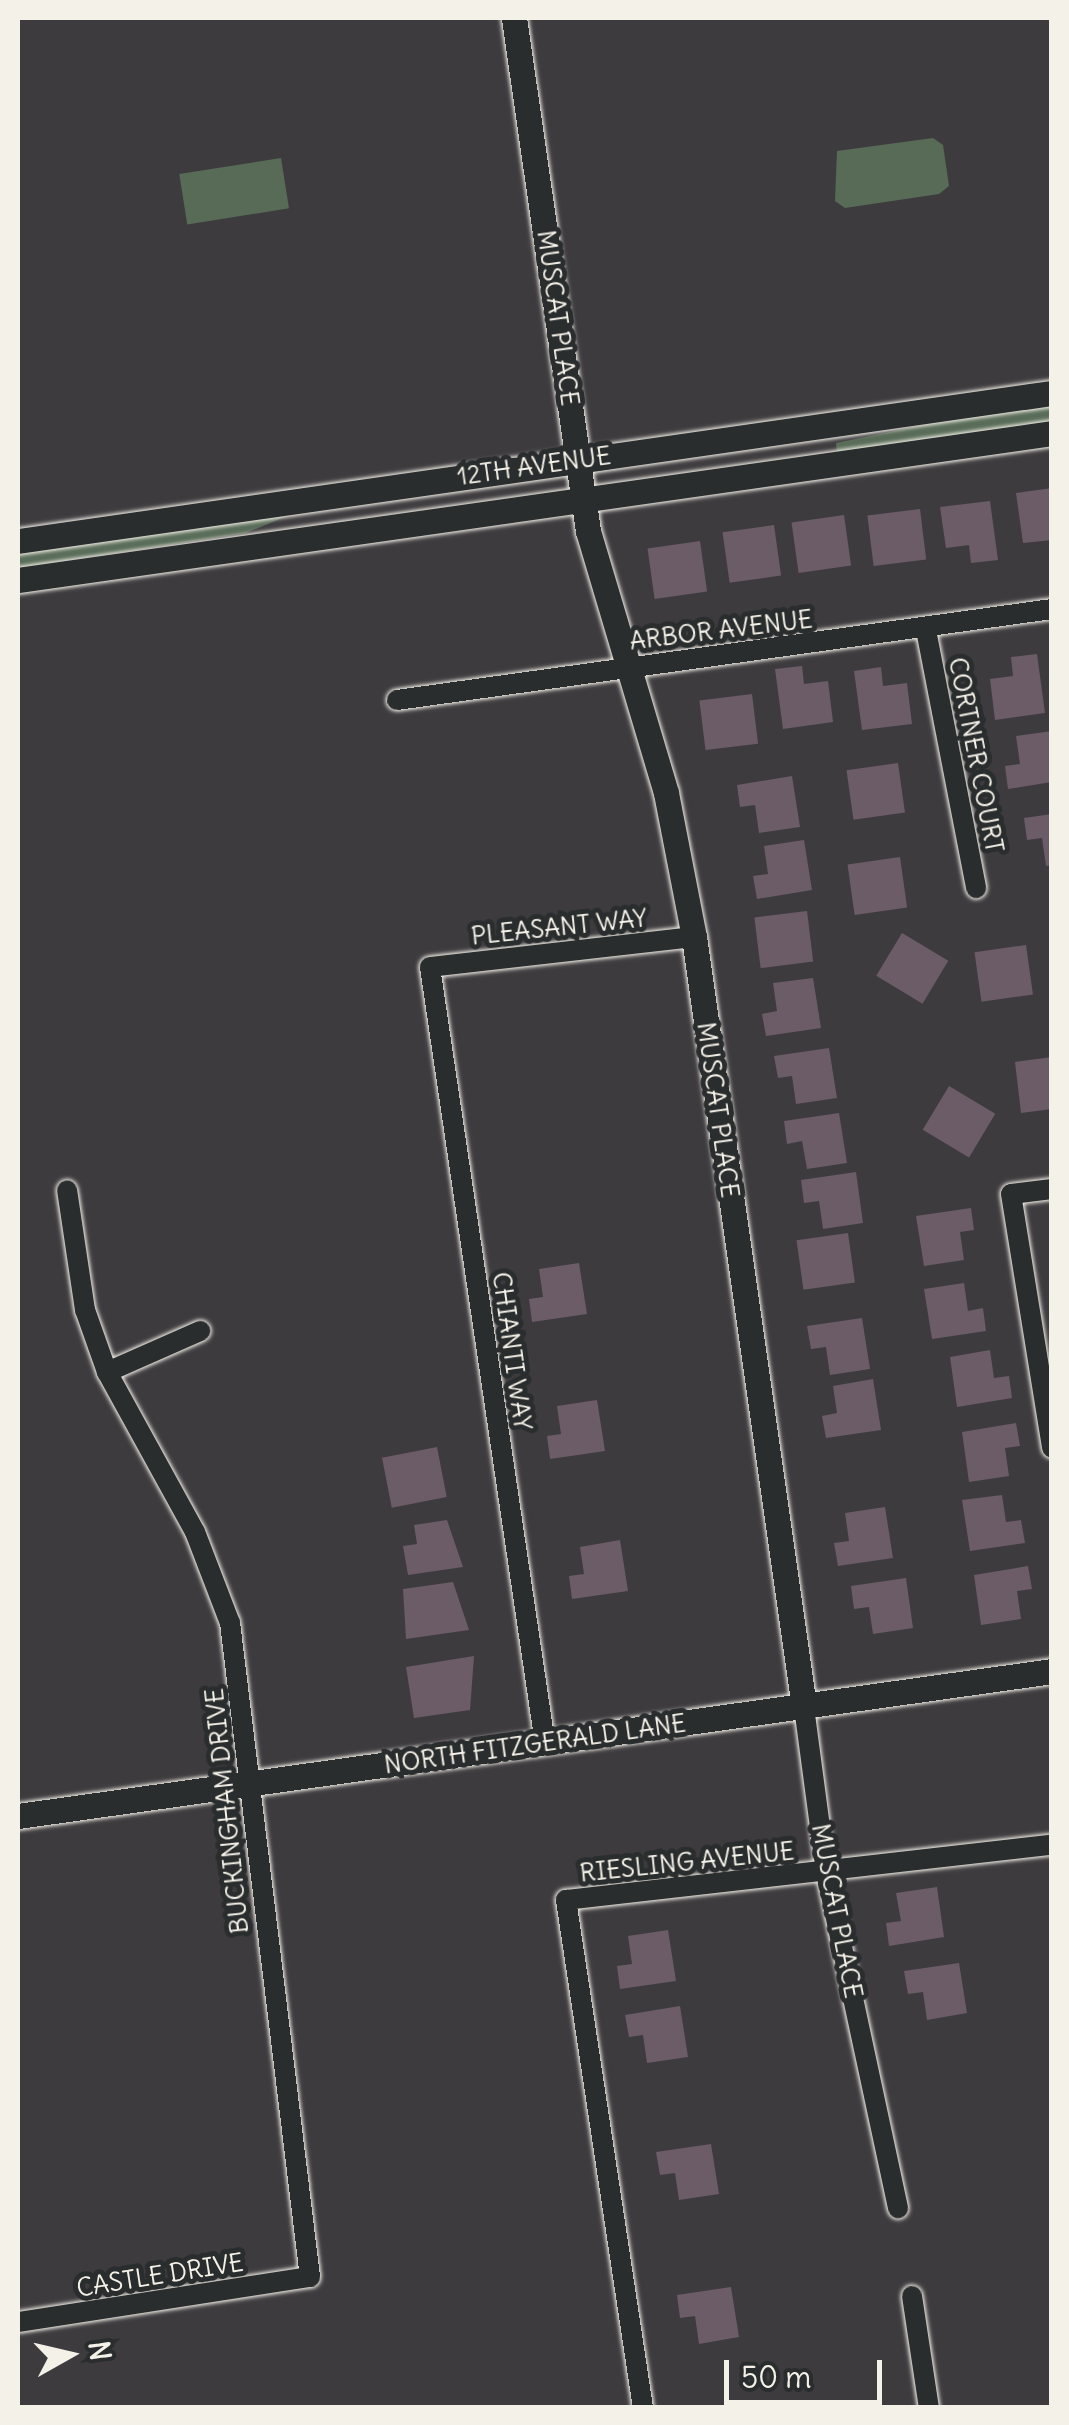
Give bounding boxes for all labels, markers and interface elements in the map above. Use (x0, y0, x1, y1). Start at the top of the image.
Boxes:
street label: MUSCAT PLACE (531, 228, 585, 408)
street label: 12TH AVENUE (455, 440, 613, 492)
street label: ARBOR AVENUE (628, 604, 814, 656)
street label: CORTNER COURT (942, 655, 1010, 855)
street label: PLEASANT WAY (470, 903, 648, 951)
street label: MUSCAT PLACE (691, 1020, 745, 1200)
street label: CHIANTI WAY (486, 1270, 538, 1432)
street label: BUCKINGHAM DRIVE (199, 1687, 255, 1935)
street label: NORTH FITZGERALD LANE (382, 1708, 688, 1780)
street label: MUSCAT PLACE (805, 1821, 869, 2001)
street label: RIESLING AVENUE (578, 1836, 796, 1888)
street label: CASTLE DRIVE (74, 2247, 246, 2303)
north arrow (20, 2305, 120, 2405)
text: N (81, 2339, 119, 2363)
scale bar (729, 2340, 886, 2402)
text: 50 m (741, 2358, 811, 2396)

